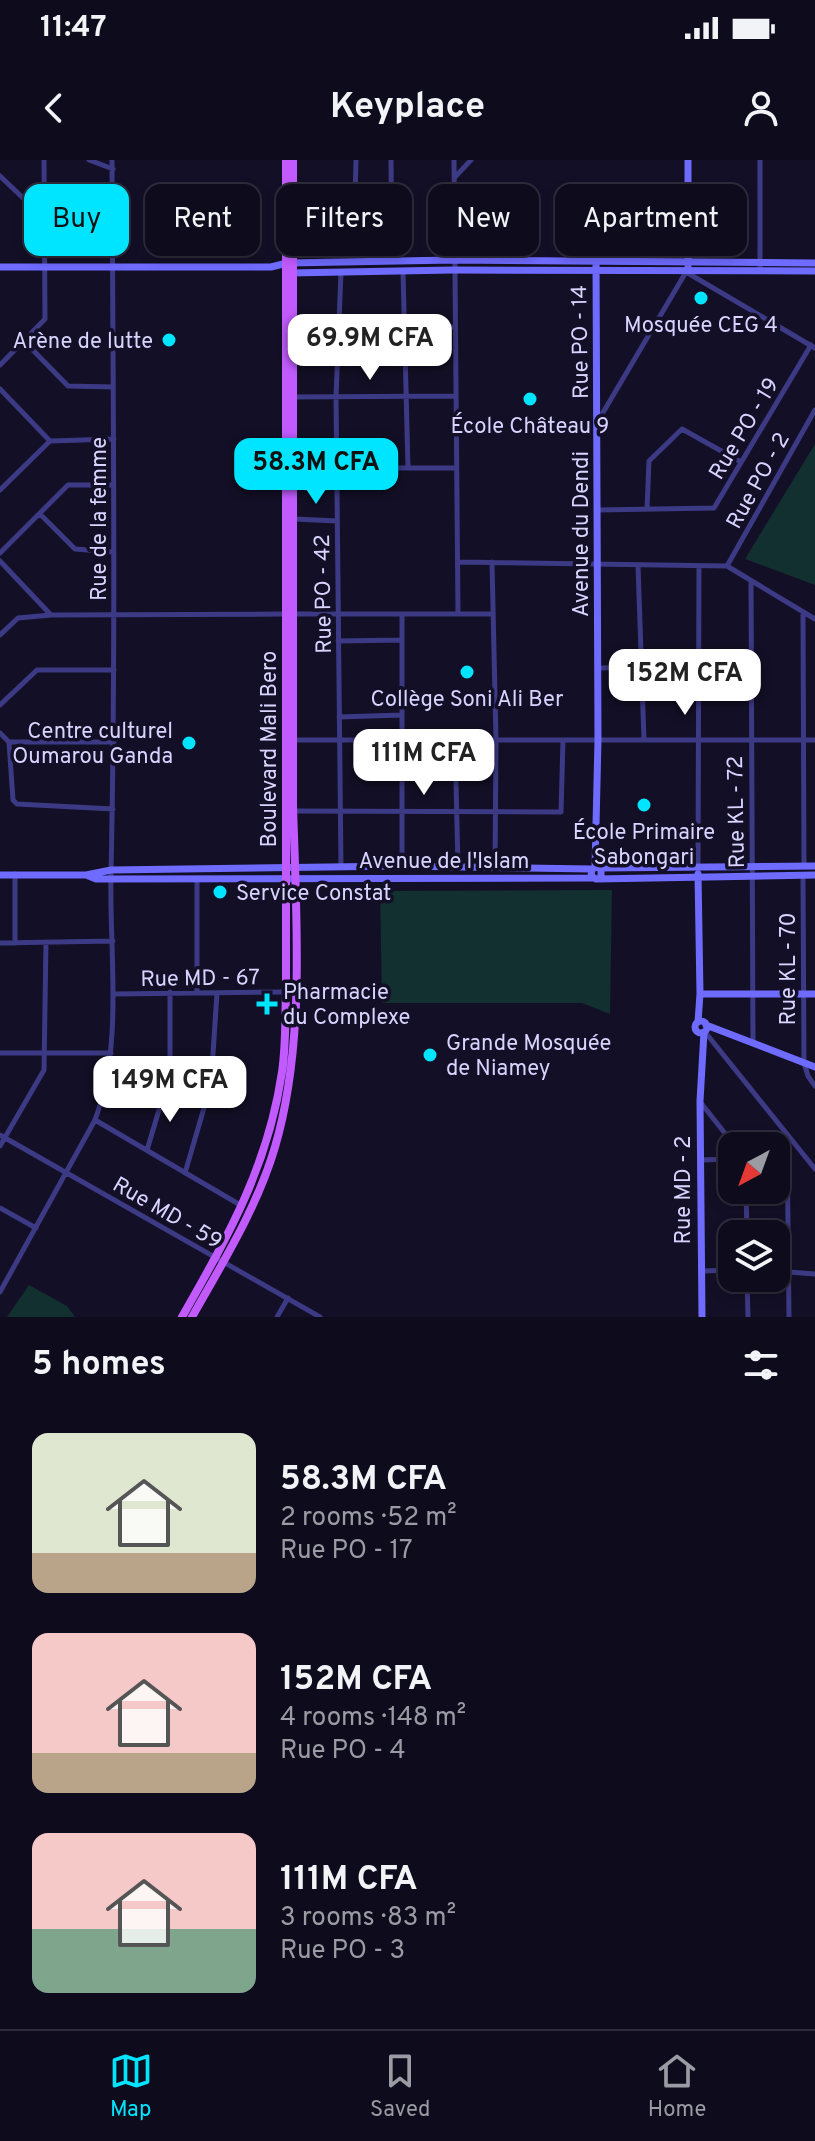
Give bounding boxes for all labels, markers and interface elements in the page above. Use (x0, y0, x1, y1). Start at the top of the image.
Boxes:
text: 11:47 (40, 10, 107, 47)
text: Keyplace (330, 85, 485, 131)
icon: back (32, 86, 76, 130)
icon: person (739, 86, 783, 130)
chip: Buy (24, 184, 129, 256)
chip: Rent (145, 184, 260, 256)
chip: Filters (276, 184, 412, 256)
chip: New (428, 184, 539, 256)
chip: Apartment (555, 184, 747, 256)
street label: Rue PO - 14 (567, 285, 596, 399)
marker: Mosquée CEG 4 (692, 289, 710, 307)
place label: Mosquée CEG 4 (624, 313, 778, 340)
pin: 69.9M CFA (278, 314, 462, 382)
text: 69.9M CFA (306, 323, 434, 356)
place label: Arène de lutte (13, 329, 153, 356)
marker: Arène de lutte (160, 331, 178, 349)
street label: Rue PO - 19 (704, 373, 786, 485)
marker: École Château 9 (521, 390, 539, 408)
place label: École Château 9 (451, 412, 609, 441)
street label: Rue PO - 2 (722, 428, 797, 534)
street label: Rue de la femme (87, 437, 114, 601)
pin: 58.3M CFA (224, 438, 408, 506)
text: 58.3M CFA (252, 447, 380, 480)
street label: Avenue du Dendi (569, 451, 596, 617)
street label: Rue PO - 42 (310, 534, 339, 654)
pin: 152M CFA (602, 649, 768, 717)
street label: Boulevard Mali Bero (257, 651, 284, 847)
text: 152M CFA (627, 658, 743, 691)
marker: Collège Soni Ali Ber (458, 663, 476, 681)
place label: Collège Soni Ali Ber (370, 687, 564, 714)
place label: Centre culturel Oumarou Ganda (12, 719, 173, 771)
pin: 111M CFA (341, 729, 507, 797)
marker: Centre culturel Oumarou Ganda (180, 734, 198, 752)
text: 111M CFA (371, 738, 477, 771)
street label: Rue KL - 72 (723, 755, 752, 869)
marker: École Primaire Sabongari (635, 796, 653, 814)
place label: École Primaire Sabongari (573, 818, 715, 872)
street label: Avenue de l'Islam (359, 849, 529, 876)
place label: Service Constat (236, 881, 391, 908)
marker: Service Constat (211, 883, 229, 901)
street label: Rue KL - 70 (776, 912, 803, 1026)
street label: Rue MD - 67 (140, 965, 260, 994)
place label: Pharmacie du Complexe (283, 980, 410, 1032)
marker: Pharmacie du Complexe (258, 995, 276, 1013)
place label: Grande Mosquée de Niamey (446, 1031, 611, 1083)
marker: Grande Mosquée de Niamey (421, 1046, 439, 1064)
pin: 149M CFA (87, 1056, 253, 1124)
text: 149M CFA (111, 1065, 229, 1098)
north arrow (718, 1132, 790, 1204)
map controls (718, 1132, 790, 1292)
street label: Rue MD - 2 (671, 1136, 698, 1244)
street label: Rue MD - 59 (107, 1172, 226, 1256)
button: layers (718, 1220, 790, 1292)
icon: filters (739, 1343, 783, 1387)
text: 5 homes (32, 1344, 166, 1387)
text: 58.3M CFA (280, 1459, 447, 1502)
icon: home (96, 1465, 192, 1561)
text: 2 rooms · 52 m² (280, 1502, 457, 1535)
text: Rue PO - 17 (280, 1535, 413, 1568)
text: 152M CFA (280, 1659, 432, 1702)
icon: home (96, 1665, 192, 1761)
text: 4 rooms · 148 m² (280, 1702, 466, 1735)
text: Rue PO - 4 (280, 1735, 406, 1768)
text: 111M CFA (280, 1859, 418, 1902)
icon: home (96, 1865, 192, 1961)
text: 3 rooms · 83 m² (280, 1902, 456, 1935)
text: Rue PO - 3 (280, 1935, 405, 1968)
tab: Map (109, 2049, 153, 2124)
tab: Saved (370, 2049, 431, 2124)
tab: Home (648, 2049, 706, 2124)

